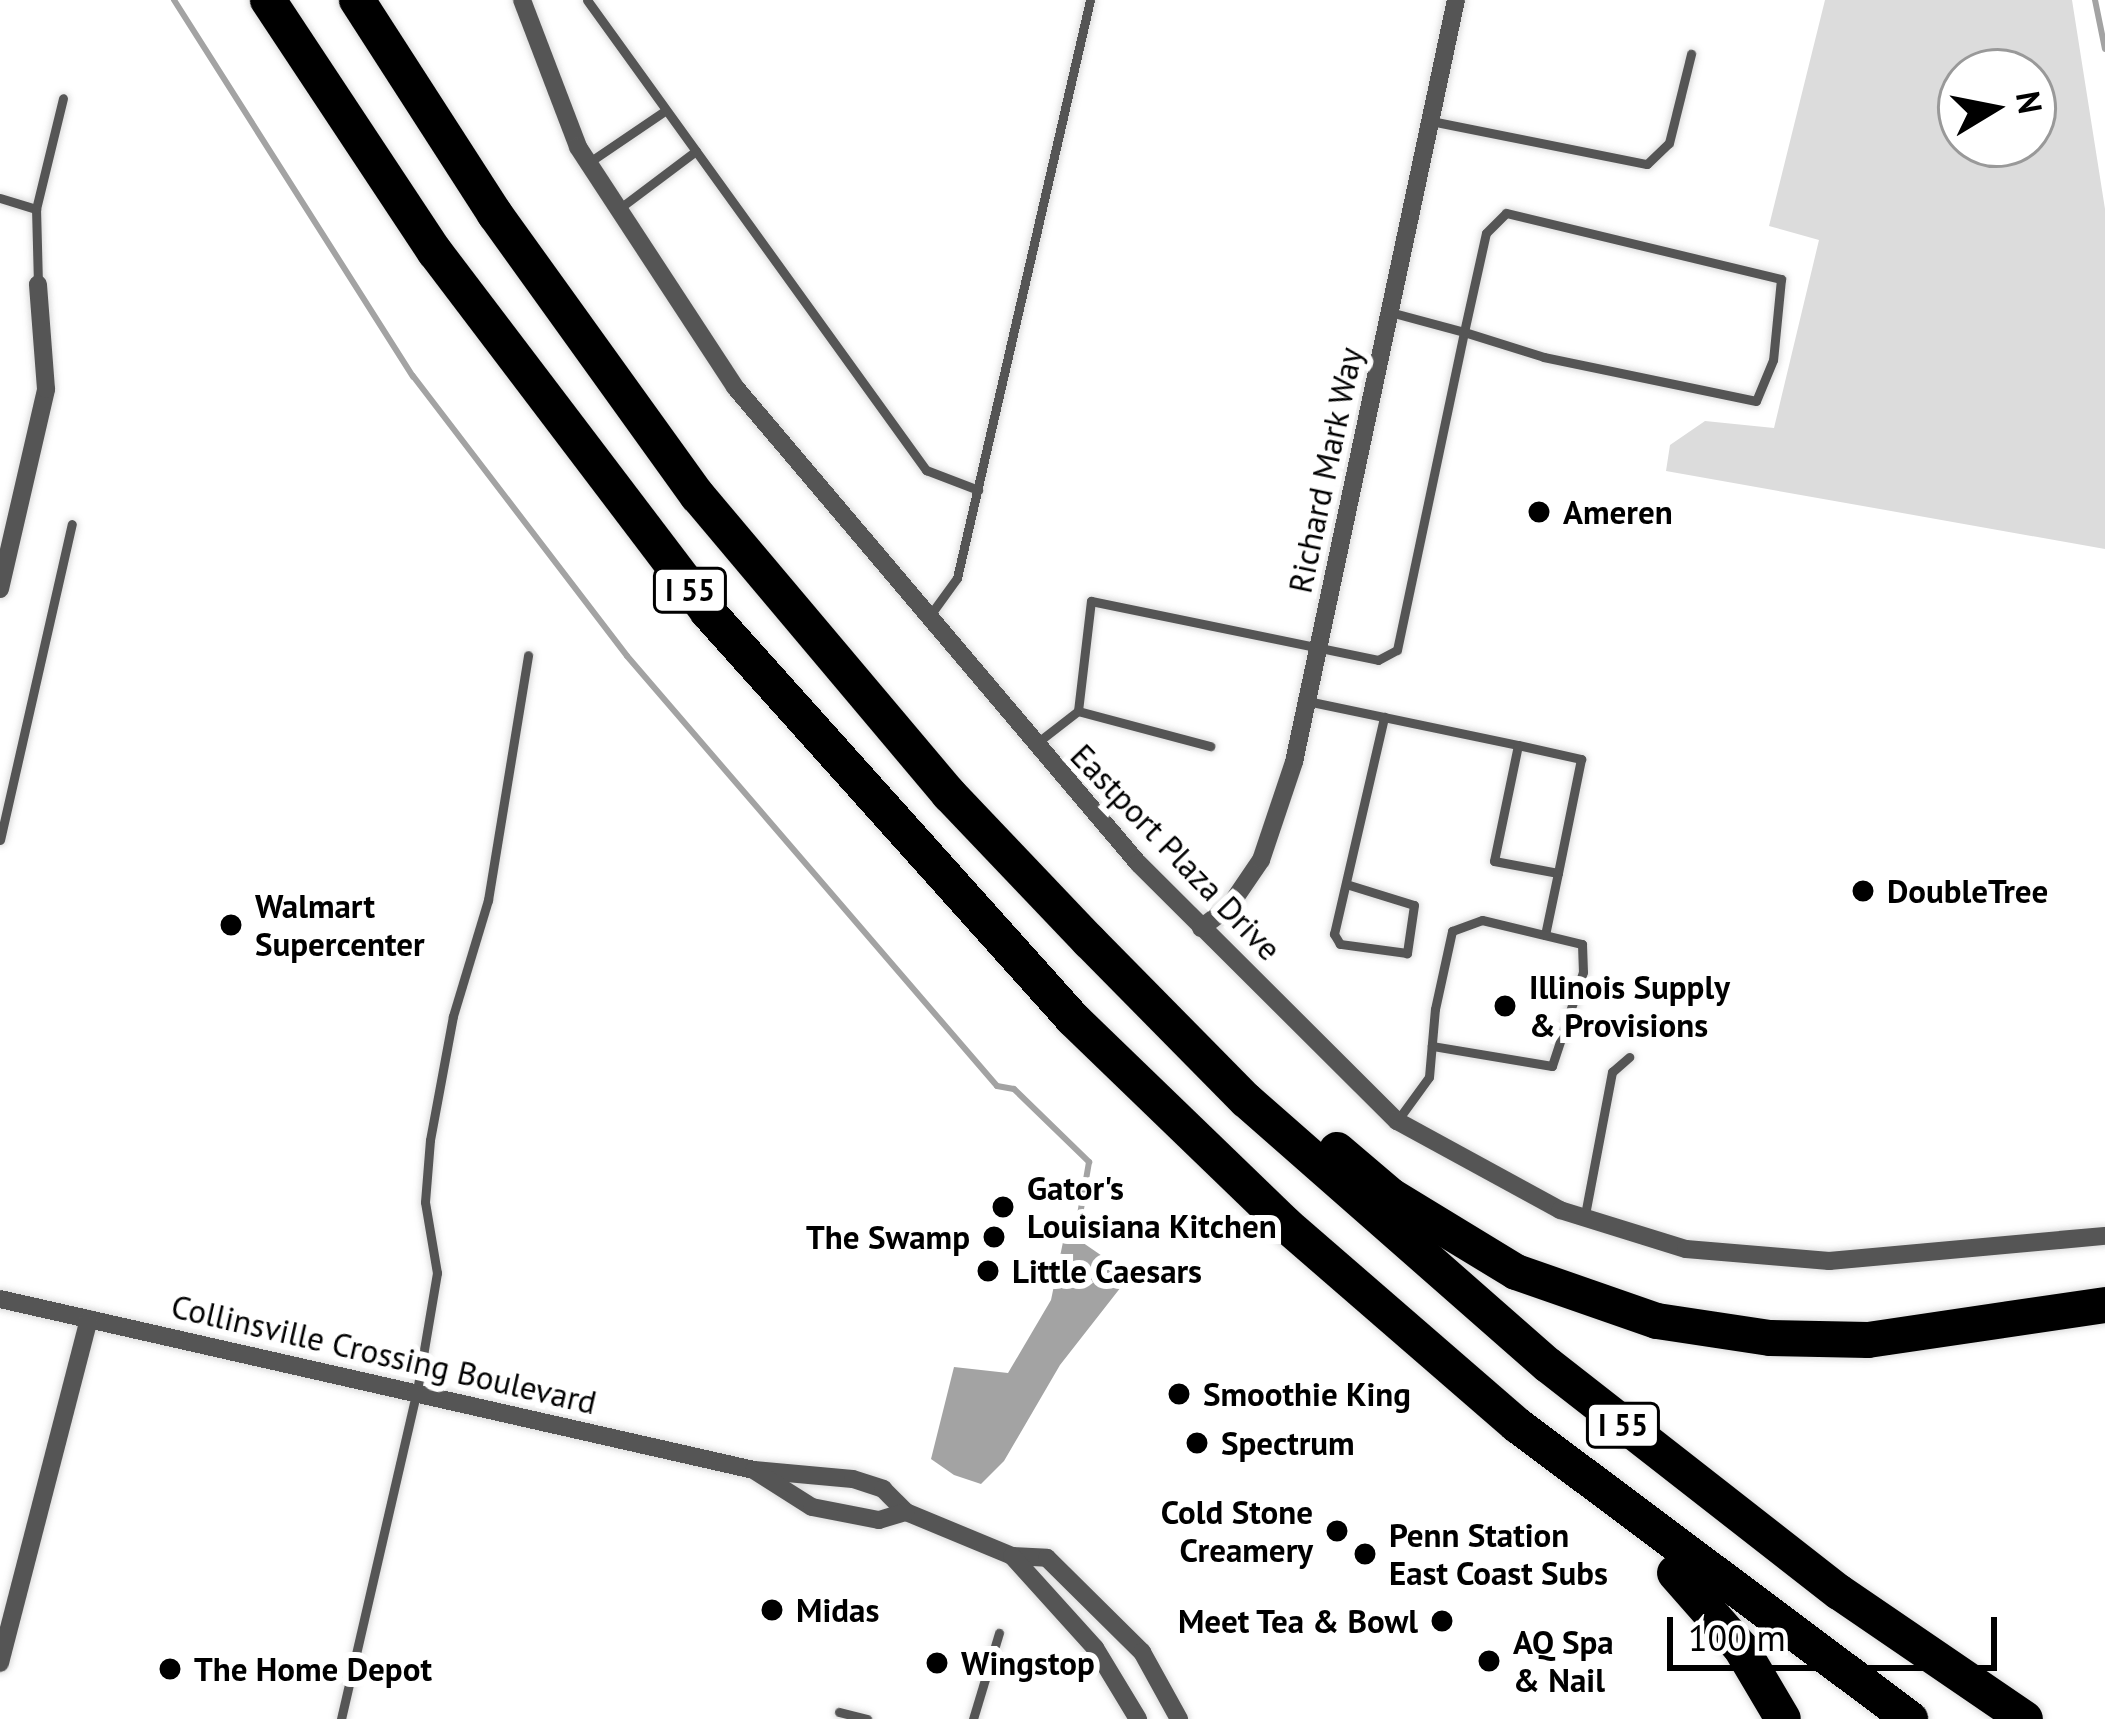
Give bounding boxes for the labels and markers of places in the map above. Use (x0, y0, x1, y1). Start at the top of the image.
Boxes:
place label: Ameren (1563, 492, 1673, 532)
marker: Ameren (1526, 499, 1552, 525)
place label: DoubleTree (1887, 871, 2048, 911)
marker: DoubleTree (1850, 878, 1876, 904)
place label: Walmart Supercenter (255, 886, 425, 964)
marker: Walmart Supercenter (218, 912, 244, 938)
place label: Illinois Supply & Provisions (1529, 967, 1730, 1045)
marker: Illinois Supply & Provisions (1492, 993, 1518, 1019)
place label: Gator's Louisiana Kitchen (1027, 1168, 1277, 1246)
marker: Gator's Louisiana Kitchen (990, 1194, 1016, 1220)
place label: The Swamp (806, 1217, 970, 1257)
marker: The Swamp (981, 1224, 1007, 1250)
place label: Little Caesars (1012, 1251, 1202, 1291)
marker: Little Caesars (975, 1258, 1001, 1284)
place label: Smoothie King (1203, 1374, 1411, 1414)
marker: Smoothie King (1166, 1381, 1192, 1407)
place label: Spectrum (1221, 1423, 1355, 1463)
marker: Spectrum (1184, 1430, 1210, 1456)
place label: Cold Stone Creamery (1161, 1492, 1313, 1570)
place label: Penn Station East Coast Subs (1389, 1515, 1608, 1593)
marker: Cold Stone Creamery (1324, 1518, 1350, 1544)
marker: Penn Station East Coast Subs (1352, 1541, 1378, 1567)
place label: Midas (796, 1590, 879, 1630)
marker: Midas (759, 1597, 785, 1623)
place label: Meet Tea & Bowl (1177, 1601, 1418, 1641)
marker: Meet Tea & Bowl (1429, 1608, 1455, 1634)
place label: AQ Spa & Nail (1513, 1622, 1614, 1700)
place label: Wingstop (961, 1643, 1095, 1683)
marker: AQ Spa & Nail (1476, 1648, 1502, 1674)
place label: The Home Depot (194, 1649, 432, 1689)
marker: Wingstop (924, 1650, 950, 1676)
marker: The Home Depot (157, 1656, 183, 1682)

